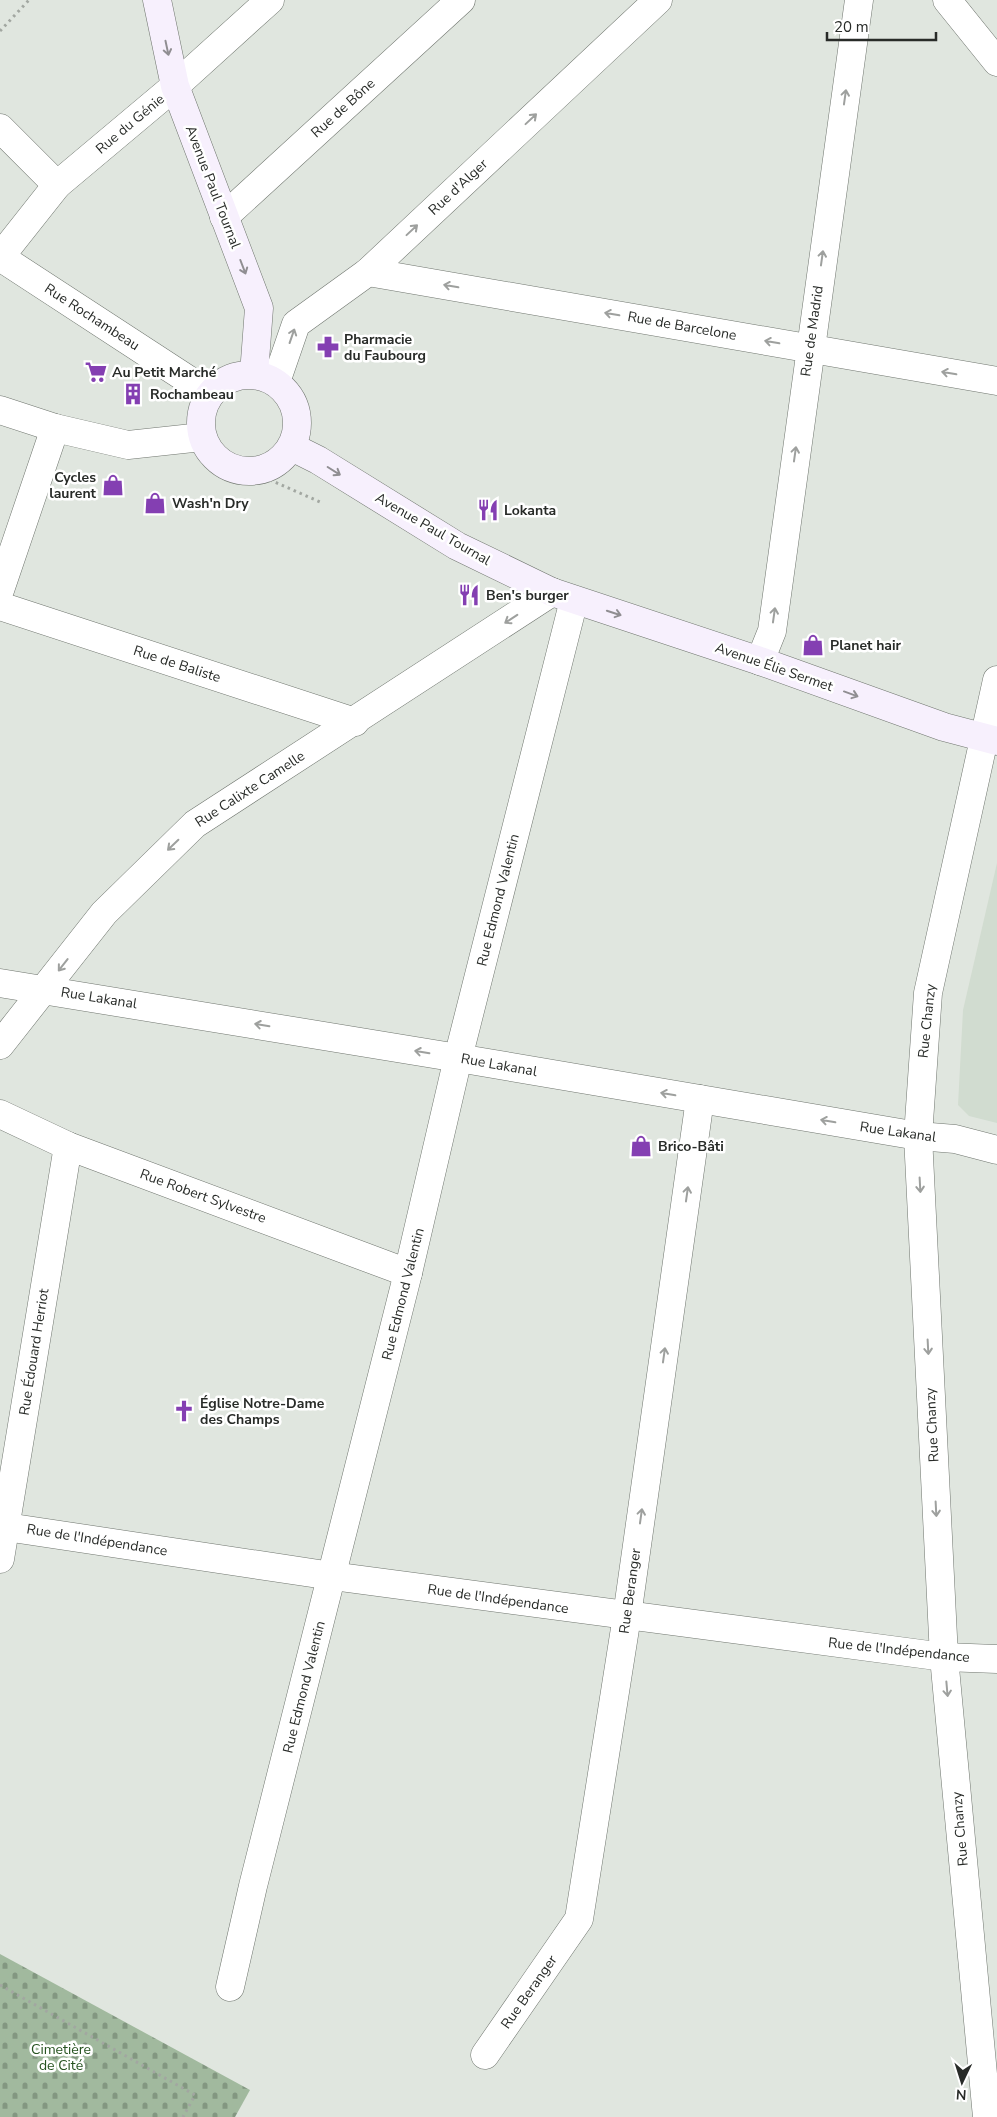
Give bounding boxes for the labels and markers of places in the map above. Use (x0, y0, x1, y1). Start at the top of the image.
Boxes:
place label: Pharmacie du Faubourg (344, 330, 426, 365)
pharmacy icon: Pharmacie du Faubourg (315, 334, 341, 360)
supermarket icon: Au Petit Marché (83, 359, 109, 385)
place label: Au Petit Marché (112, 363, 217, 382)
building icon: Rochambeau (120, 381, 146, 407)
place label: Rochambeau (150, 385, 234, 404)
place label: Cycles laurent (49, 468, 97, 503)
shop icon: Cycles laurent (100, 472, 126, 498)
shop icon: Wash'n Dry (142, 490, 168, 516)
place label: Wash'n Dry (172, 494, 249, 513)
restaurant icon: Lokanta (475, 497, 501, 523)
place label: Lokanta (504, 501, 556, 520)
restaurant icon: Ben's burger (456, 582, 482, 608)
place label: Ben's burger (486, 586, 569, 605)
shop icon: Planet hair (800, 632, 826, 658)
place label: Planet hair (830, 636, 902, 655)
shop icon: Brico-Bâti (628, 1133, 654, 1159)
place label: Brico-Bâti (658, 1137, 724, 1156)
place label: Église Notre-Dame des Champs (200, 1394, 325, 1429)
church icon: Église Notre-Dame des Champs (171, 1398, 197, 1424)

